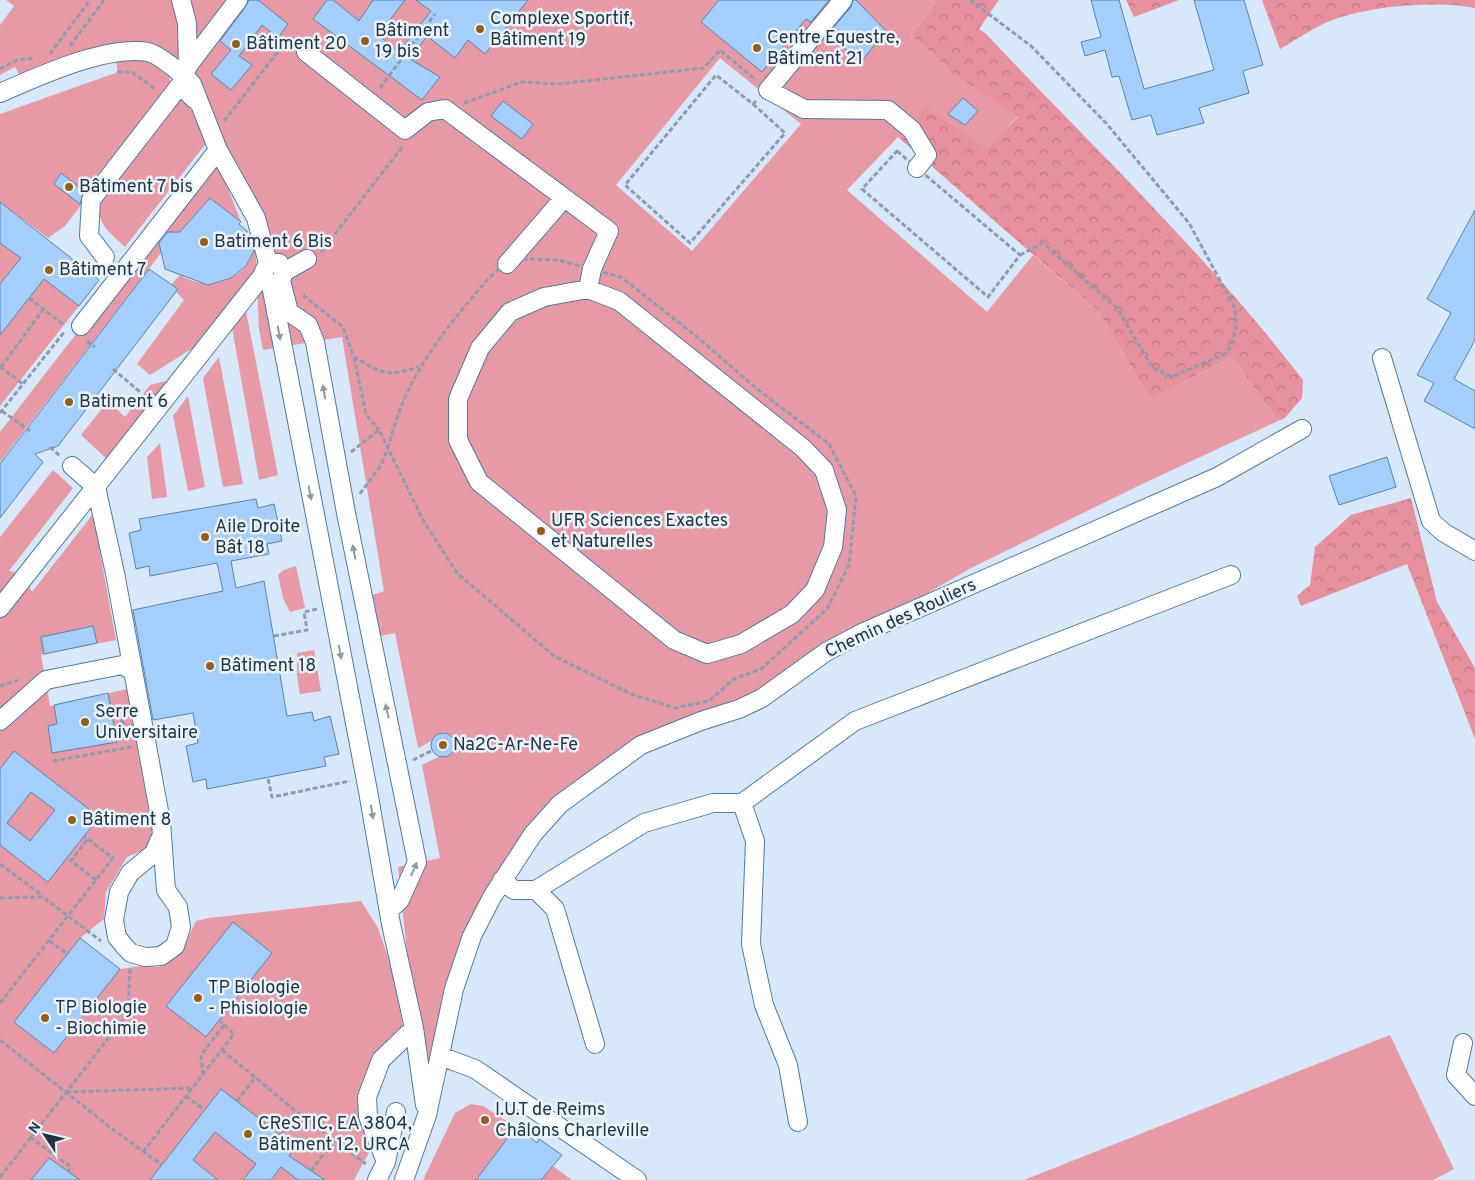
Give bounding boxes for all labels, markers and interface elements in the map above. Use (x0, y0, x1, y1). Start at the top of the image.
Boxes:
place label: Complexe Sportif, Bâtiment 19 (490, 8, 633, 52)
place label: Bâtiment 19 bis (375, 20, 449, 64)
marker: Complexe Sportif, Bâtiment 19 (474, 23, 486, 35)
place label: Centre Equestre, Bâtiment 21 (767, 27, 899, 71)
place label: Bâtiment 20 (246, 33, 347, 56)
marker: Bâtiment 19 bis (359, 35, 371, 47)
marker: Bâtiment 20 (230, 38, 242, 50)
marker: Centre Equestre, Bâtiment 21 (751, 42, 763, 54)
place label: Bâtiment 7 bis (79, 176, 193, 199)
marker: Bâtiment 7 bis (63, 181, 75, 193)
place label: Batiment 6 Bis (214, 231, 332, 254)
marker: Batiment 6 Bis (198, 236, 210, 248)
place label: Bâtiment 7 (59, 259, 146, 282)
marker: Bâtiment 7 (43, 264, 55, 276)
one-way arrow (275, 326, 283, 342)
one-way arrow (320, 383, 328, 399)
place label: Batiment 6 (79, 391, 168, 414)
marker: Batiment 6 (63, 396, 75, 408)
one-way arrow (306, 485, 314, 500)
place label: UFR Sciences Exactes et Naturelles (551, 510, 728, 554)
place label: Aile Droite Bât 18 (215, 516, 300, 560)
marker: UFR Sciences Exactes et Naturelles (535, 525, 547, 537)
marker: Aile Droite Bât 18 (199, 531, 211, 543)
one-way arrow (349, 543, 357, 559)
street label: Chemin des Rouliers (822, 574, 980, 664)
one-way arrow (336, 645, 344, 660)
place label: Bâtiment 18 (220, 655, 316, 678)
marker: Bâtiment 18 (204, 660, 216, 672)
place label: Serre Universitaire (95, 701, 198, 745)
one-way arrow (383, 703, 391, 718)
marker: Serre Universitaire (79, 716, 91, 728)
place label: Na2C-Ar-Ne-Fe (453, 734, 578, 757)
marker: Na2C-Ar-Ne-Fe (437, 739, 449, 751)
one-way arrow (368, 804, 376, 820)
place label: Bâtiment 8 (82, 809, 172, 832)
marker: Bâtiment 8 (66, 814, 78, 826)
one-way arrow (410, 862, 418, 876)
place label: TP Biologie - Phisiologie (208, 977, 308, 1021)
marker: TP Biologie - Phisiologie (192, 992, 204, 1004)
place label: TP Biologie - Biochimie (55, 997, 147, 1041)
marker: TP Biologie - Biochimie (39, 1012, 51, 1024)
place label: I.U.T de Reims Châlons Charleville (495, 1099, 649, 1143)
north arrow (20, 1110, 70, 1160)
place label: CReSTIC, EA 3804, Bâtiment 12, URCA (258, 1113, 412, 1157)
marker: I.U.T de Reims Châlons Charleville (479, 1114, 491, 1126)
text: N (26, 1119, 45, 1137)
marker: CReSTIC, EA 3804, Bâtiment 12, URCA (242, 1128, 254, 1140)

